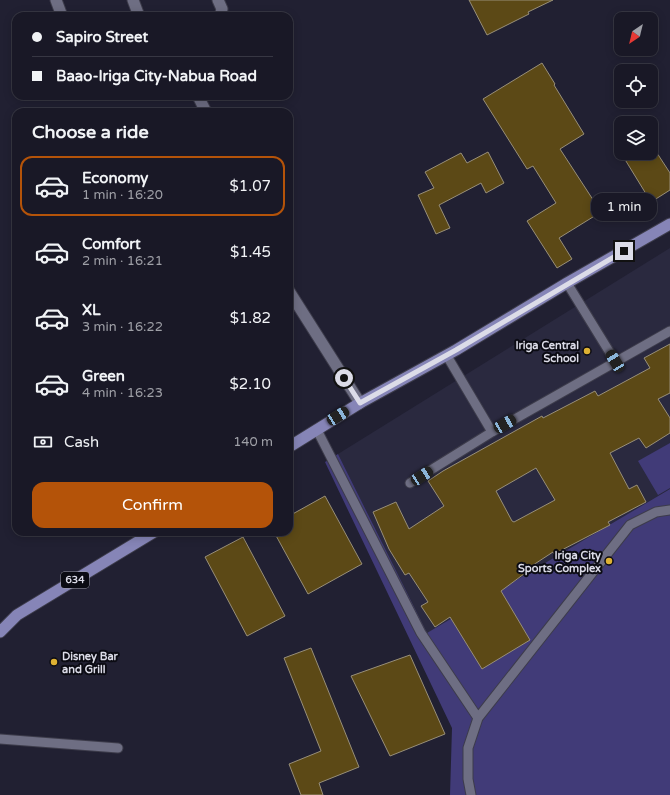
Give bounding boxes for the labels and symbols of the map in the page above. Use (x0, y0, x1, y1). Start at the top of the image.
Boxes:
north arrow (614, 12, 658, 56)
callout: 1 min (591, 193, 657, 221)
route end (615, 242, 633, 260)
place label: Iriga Central School (515, 339, 579, 365)
marker: Iriga Central School (582, 346, 592, 356)
car (604, 348, 626, 374)
route start (335, 369, 353, 387)
car (325, 405, 351, 427)
car (492, 413, 518, 435)
car (409, 464, 435, 488)
place label: Iriga City Sports Complex (518, 549, 601, 576)
marker: Iriga City Sports Complex (604, 556, 614, 566)
road number: 634 (61, 572, 89, 588)
place label: Disney Bar and Grill (62, 650, 119, 676)
marker: Disney Bar and Grill (49, 657, 59, 667)

